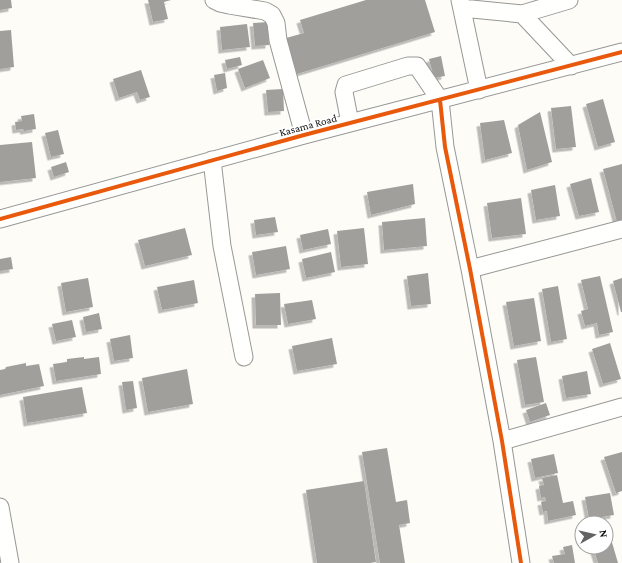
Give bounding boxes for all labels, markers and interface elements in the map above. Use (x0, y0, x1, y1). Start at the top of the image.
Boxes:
street label: Kasama Road (278, 112, 338, 138)
north arrow (574, 515, 614, 555)
text: N (597, 529, 610, 539)

